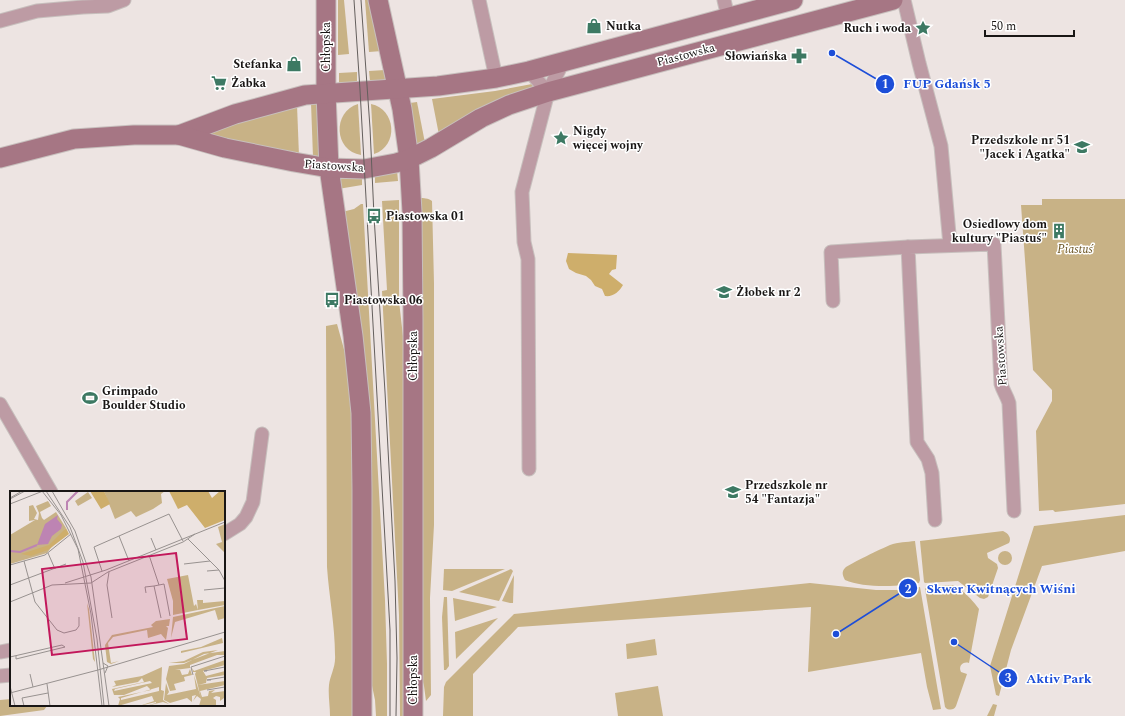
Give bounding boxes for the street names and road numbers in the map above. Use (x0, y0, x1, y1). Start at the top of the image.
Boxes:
street label: Chłopska (317, 22, 336, 72)
street label: Piastowska (655, 38, 717, 72)
street label: Piastowska (304, 154, 365, 178)
street label: Piastowska (989, 325, 1013, 386)
street label: Chłopska (404, 331, 423, 381)
street label: Chłopska (404, 655, 423, 705)

